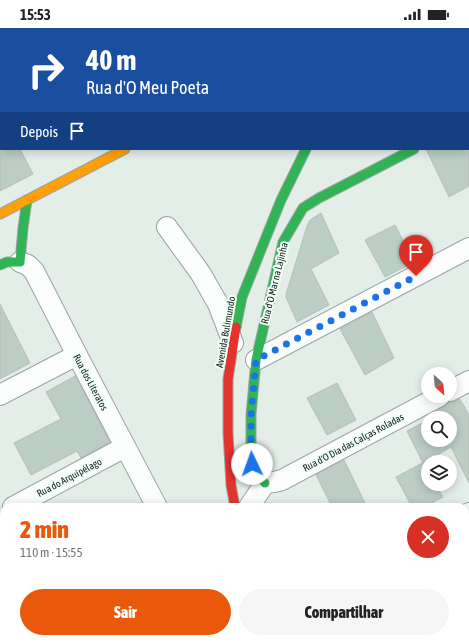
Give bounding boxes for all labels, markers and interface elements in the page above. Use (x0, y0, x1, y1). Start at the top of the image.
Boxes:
text: 15:53 (20, 6, 51, 23)
icon: right (20, 44, 72, 96)
text: 40 m (86, 44, 136, 76)
text: Rua d'O Meu Poeta (86, 77, 209, 98)
icon: arrive (66, 120, 88, 142)
text: Depois (20, 123, 58, 140)
pin (399, 235, 433, 276)
street label: Rua d'O Mar na Lajinha (259, 241, 290, 325)
icon: arrive (405, 241, 427, 263)
street label: Avenida Bulimundo (214, 295, 237, 369)
street label: Rua dos Literatos (71, 352, 110, 413)
north arrow (421, 367, 457, 403)
map controls (421, 367, 457, 491)
street label: Rua d'O Dia das Calças Roladas (301, 411, 406, 474)
button: search (421, 411, 457, 447)
position arrow (231, 443, 273, 485)
button: layers (421, 455, 457, 491)
street label: Rua do Arquipélago (35, 456, 104, 499)
text: 2 min (20, 516, 69, 543)
button: close (407, 516, 449, 558)
text: 110 m · 15:55 (20, 545, 83, 560)
button: Sair (20, 589, 231, 635)
button: Compartilhar (239, 589, 449, 635)

